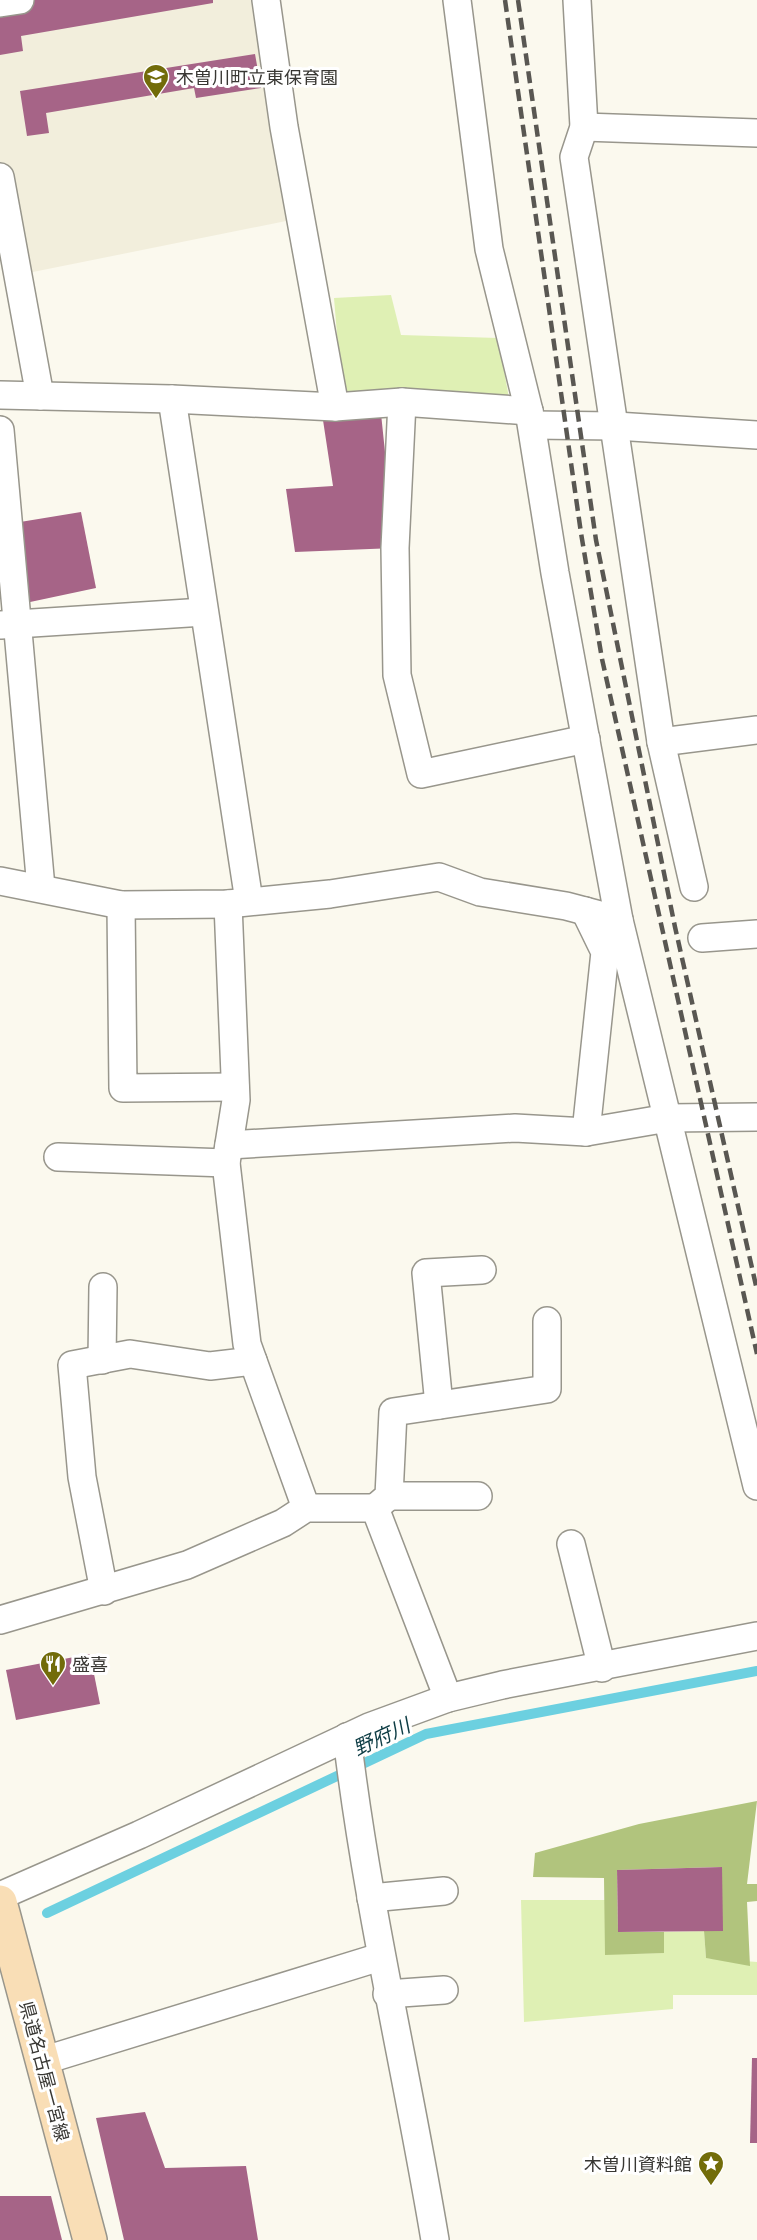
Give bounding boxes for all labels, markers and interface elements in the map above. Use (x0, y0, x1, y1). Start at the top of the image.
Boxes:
school or university icon: 木曽川町立東保育園 (141, 62, 171, 100)
place label: 木曽川町立東保育園 (176, 66, 338, 88)
restaurant icon: 盛喜 (38, 1649, 68, 1687)
place label: 盛喜 (72, 1653, 108, 1675)
water label: 野府川 (349, 1712, 415, 1760)
street label: 県道名古屋一宮線 (16, 1999, 74, 2143)
place icon: 木曽川資料館 (696, 2149, 726, 2187)
place label: 木曽川資料館 (584, 2153, 692, 2175)

